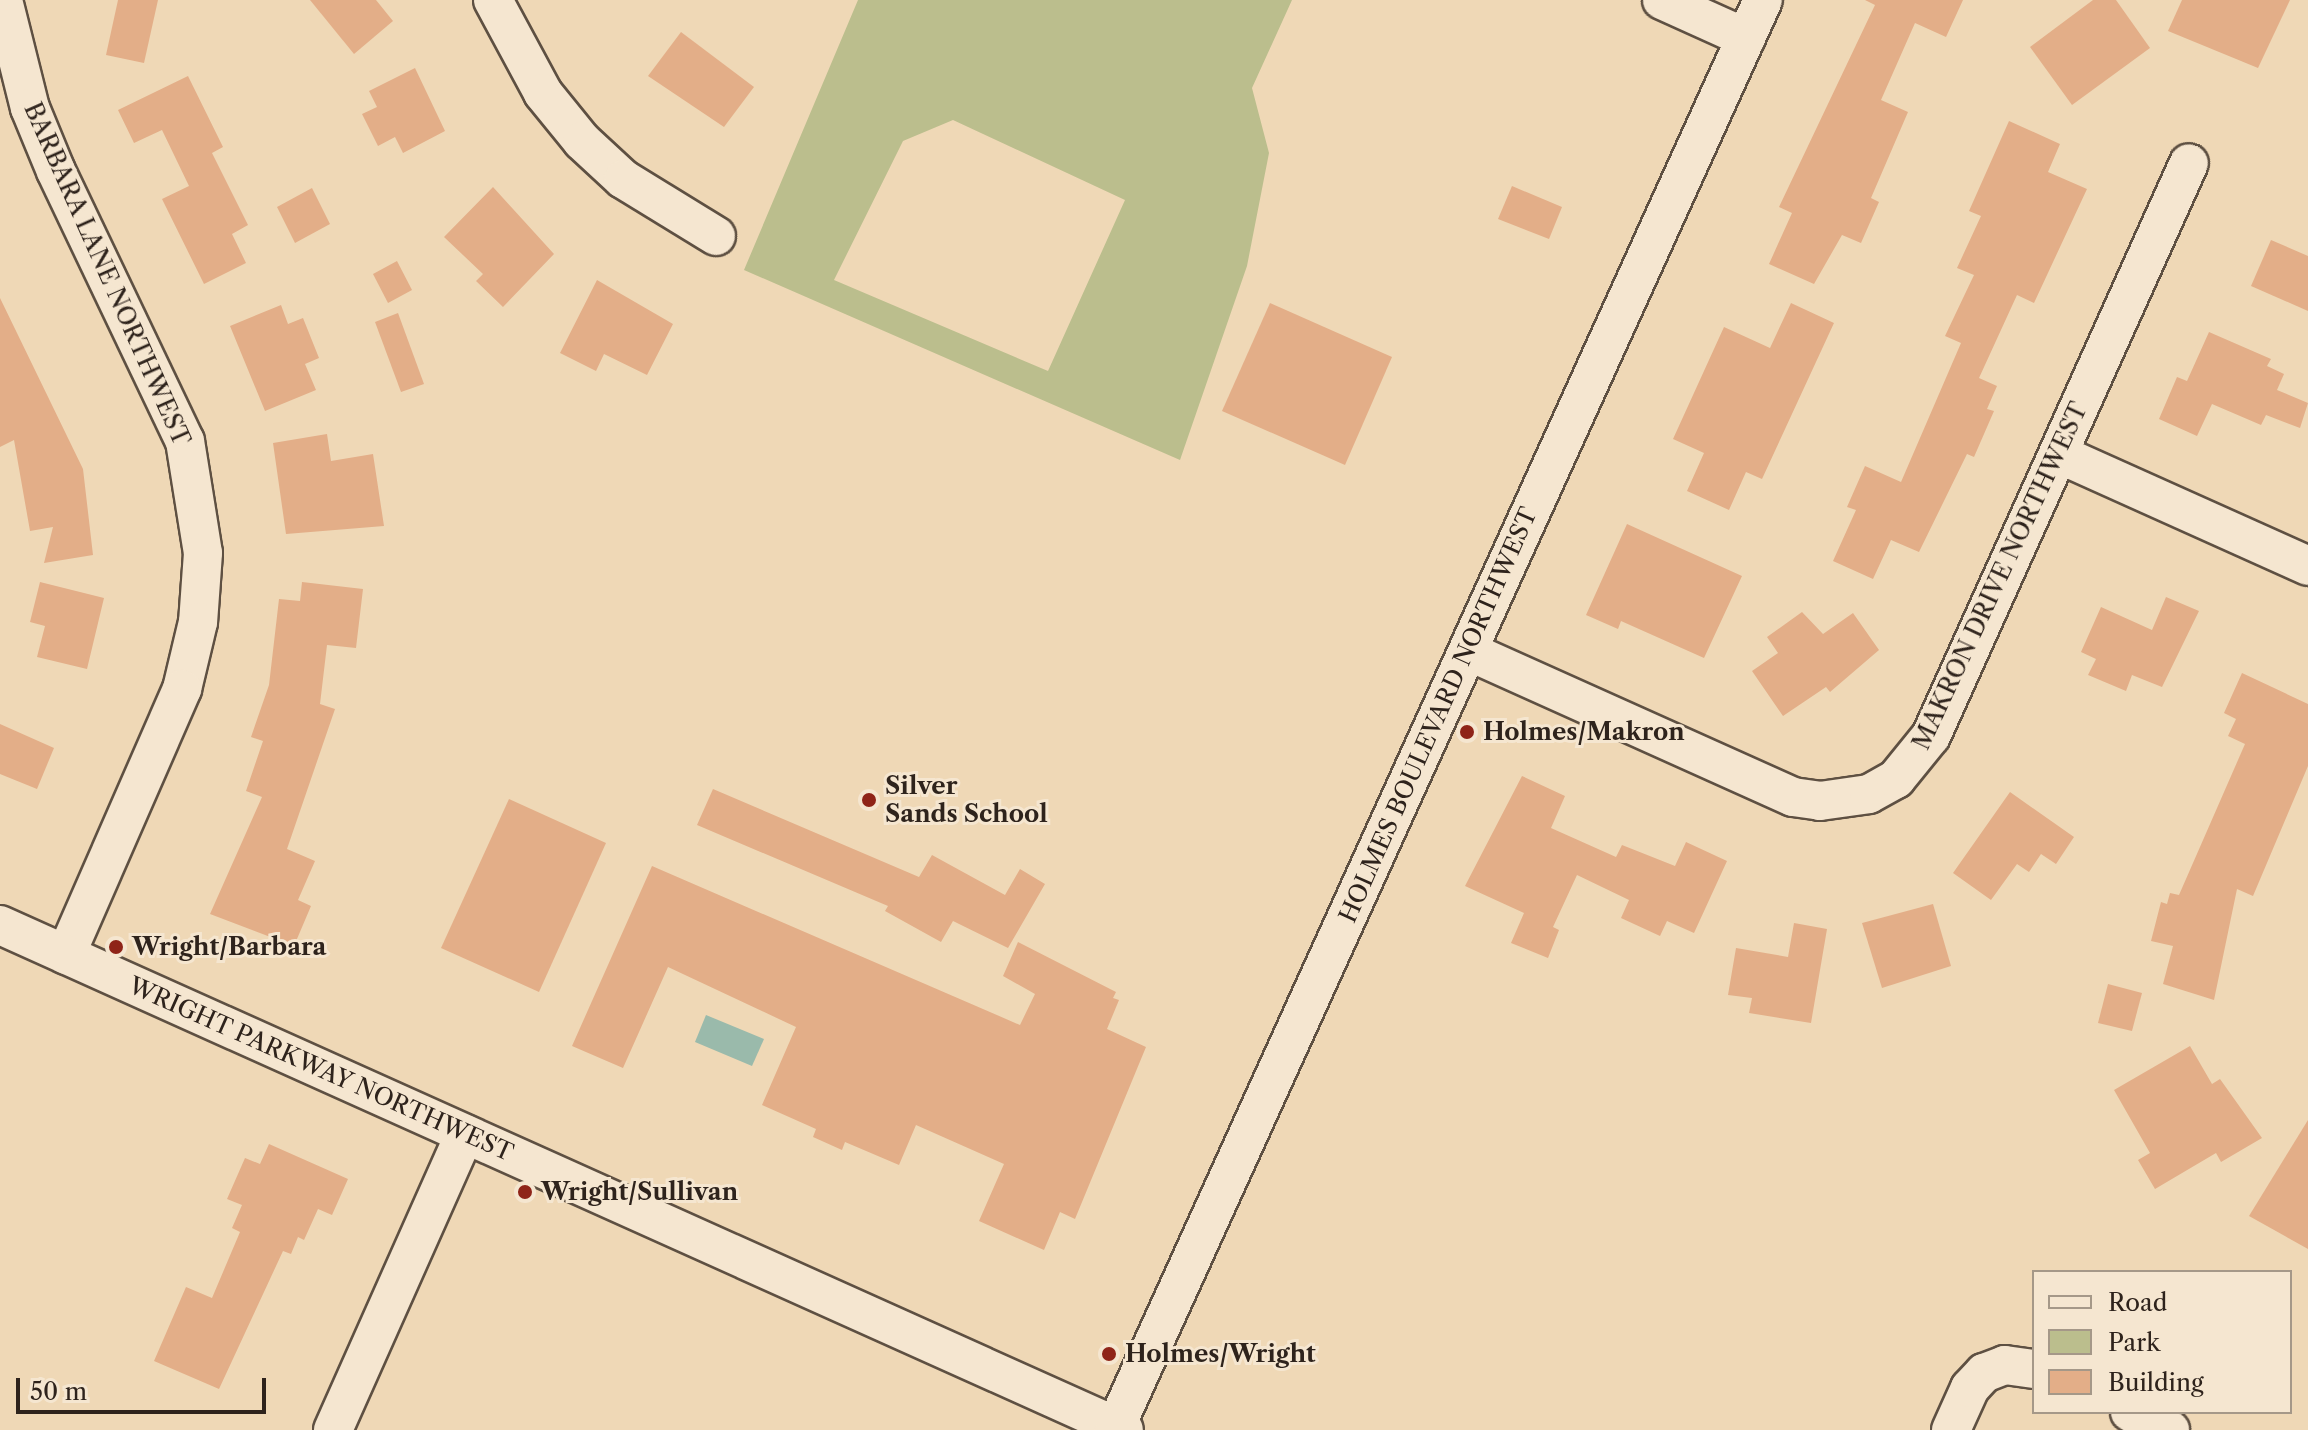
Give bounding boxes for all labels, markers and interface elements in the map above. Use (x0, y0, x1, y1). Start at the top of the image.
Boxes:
street label: BARBARA LANE NORTHWEST (18, 97, 196, 451)
street label: MAKRON DRIVE NORTHWEST (1907, 398, 2093, 754)
street label: HOLMES BOULEVARD NORTHWEST (1333, 503, 1543, 927)
place label: Holmes/Makron (1483, 718, 1685, 746)
marker: Holmes/Makron (1458, 723, 1476, 741)
place label: Silver Sands School (885, 772, 1048, 828)
marker: Silver Sands School (860, 791, 878, 809)
place label: Wright/Barbara (132, 933, 326, 961)
marker: Wright/Barbara (107, 938, 125, 956)
street label: WRIGHT PARKWAY NORTHWEST (124, 971, 518, 1167)
place label: Wright/Sullivan (541, 1178, 738, 1206)
marker: Wright/Sullivan (516, 1183, 534, 1201)
legend (2032, 1270, 2292, 1414)
text: Road (2108, 1288, 2167, 1317)
text: Park (2108, 1328, 2160, 1357)
place label: Holmes/Wright (1125, 1340, 1316, 1368)
marker: Holmes/Wright (1100, 1345, 1118, 1363)
scale bar (20, 1362, 270, 1412)
text: Building (2108, 1368, 2204, 1397)
text: 50 m (30, 1377, 87, 1406)

